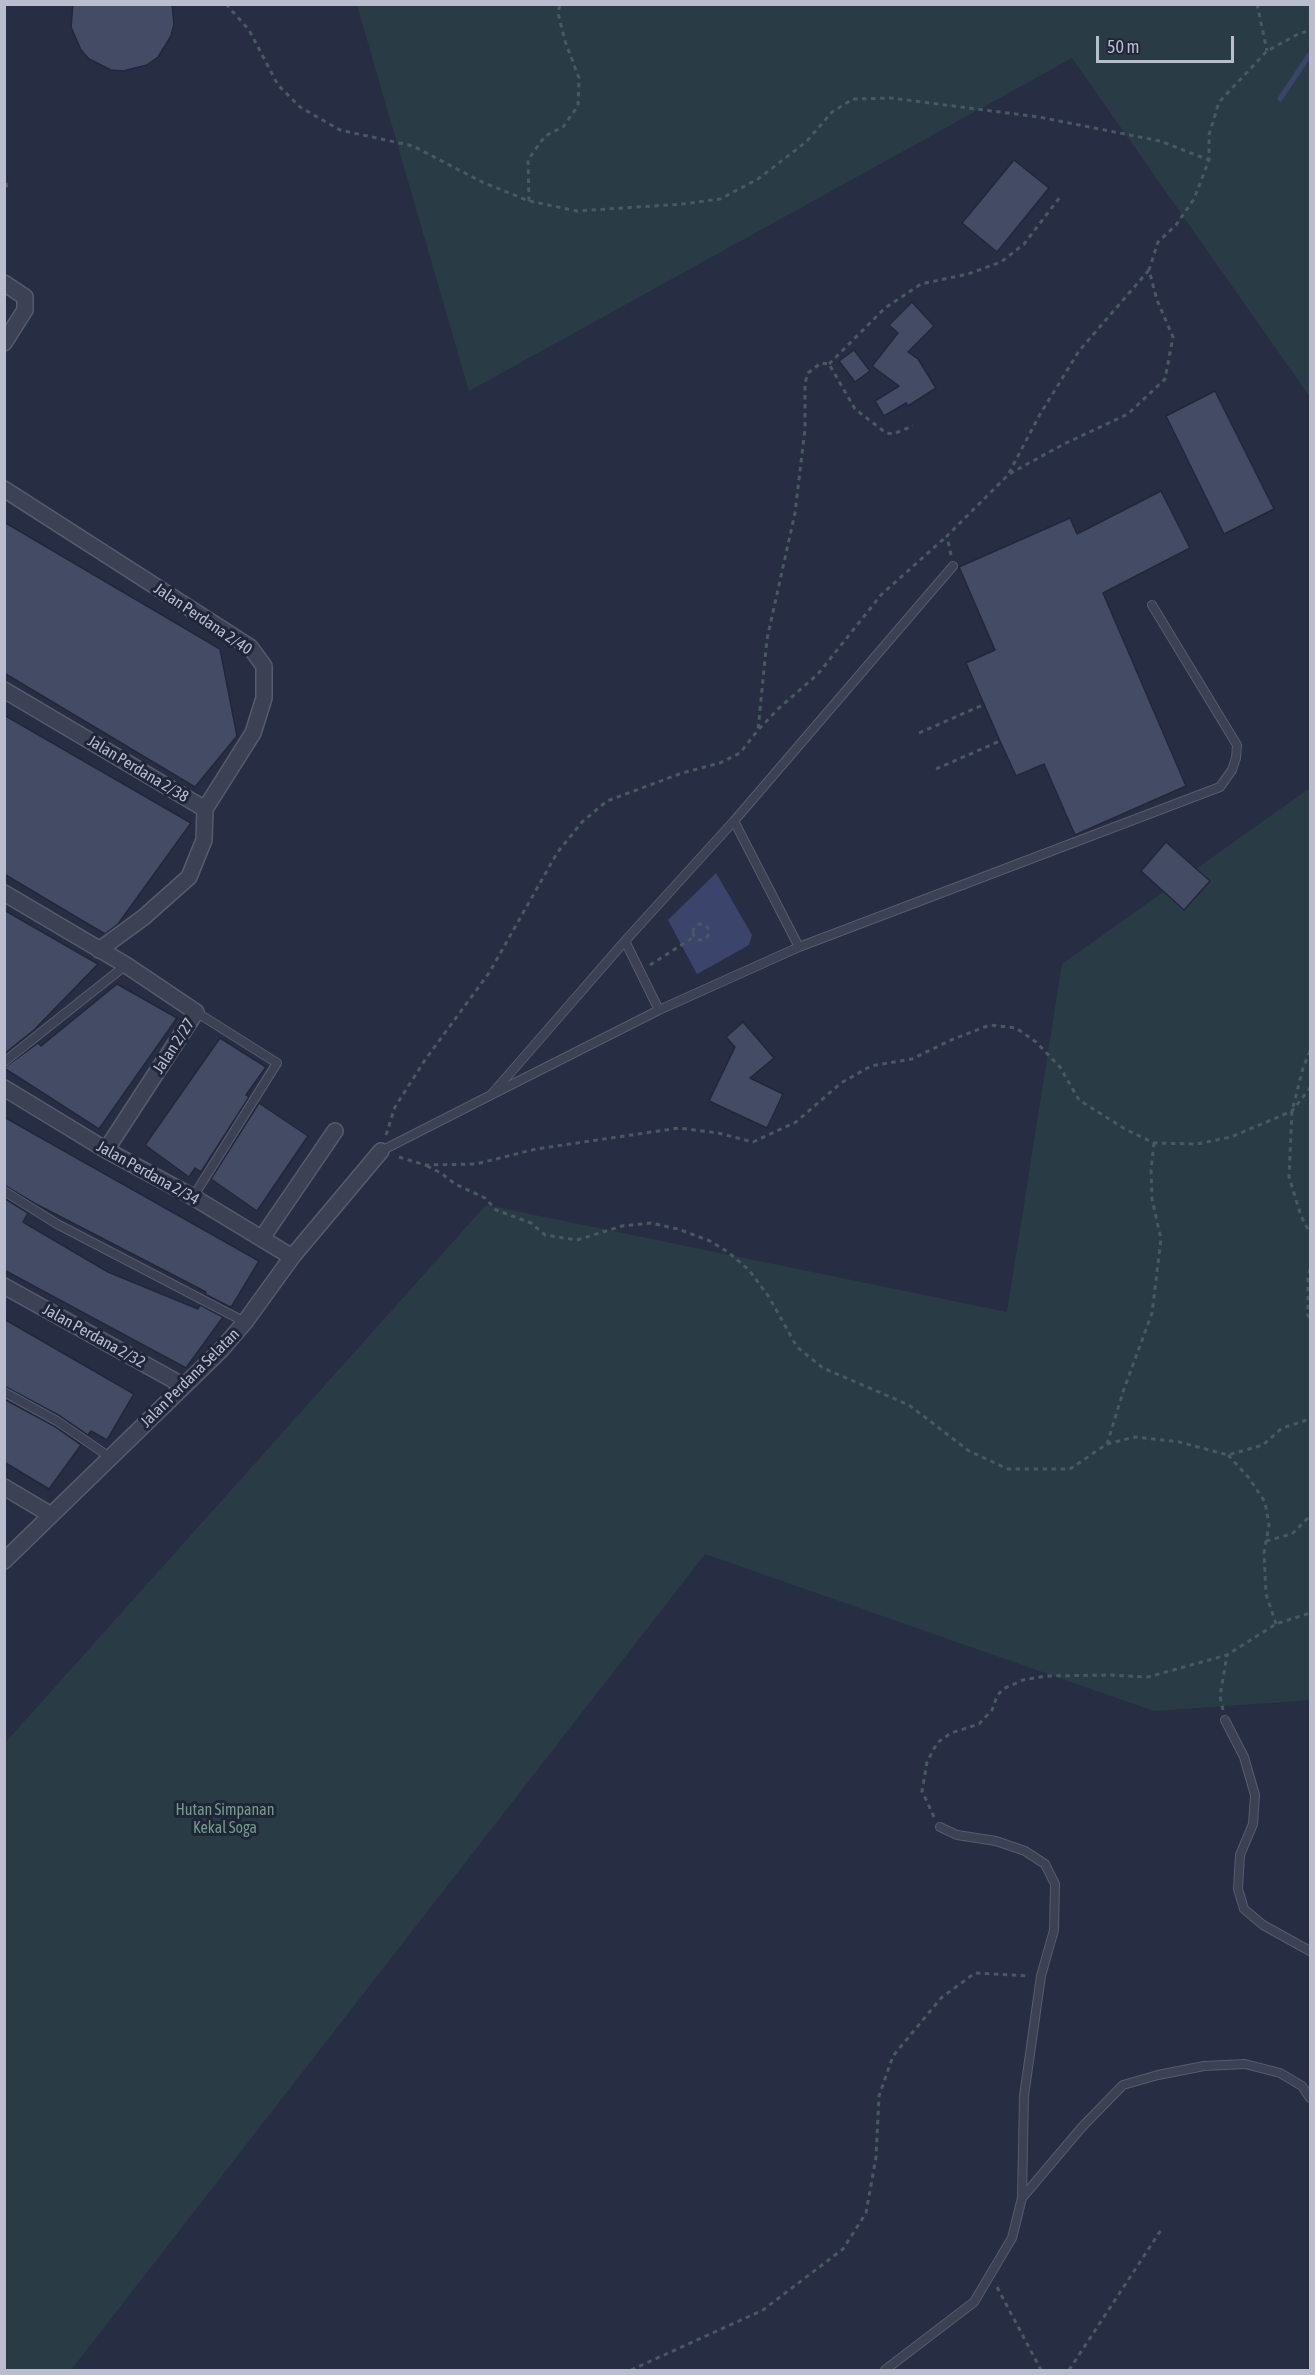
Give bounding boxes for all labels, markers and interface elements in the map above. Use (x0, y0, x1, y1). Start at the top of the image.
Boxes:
scale bar (1099, 24, 1237, 62)
text: 50 m (1107, 36, 1139, 57)
street label: Jalan Perdana 2/40 (150, 579, 256, 659)
street label: Jalan Perdana 2/38 (84, 731, 192, 807)
street label: Jalan 2/27 (149, 1015, 199, 1077)
street label: Jalan Perdana 2/34 (93, 1137, 203, 1209)
street label: Jalan Perdana 2/32 (39, 1300, 149, 1372)
street label: Jalan Perdana Selatan (137, 1325, 243, 1431)
park label: Hutan Simpanan Kekal Soga (176, 1800, 274, 1838)

